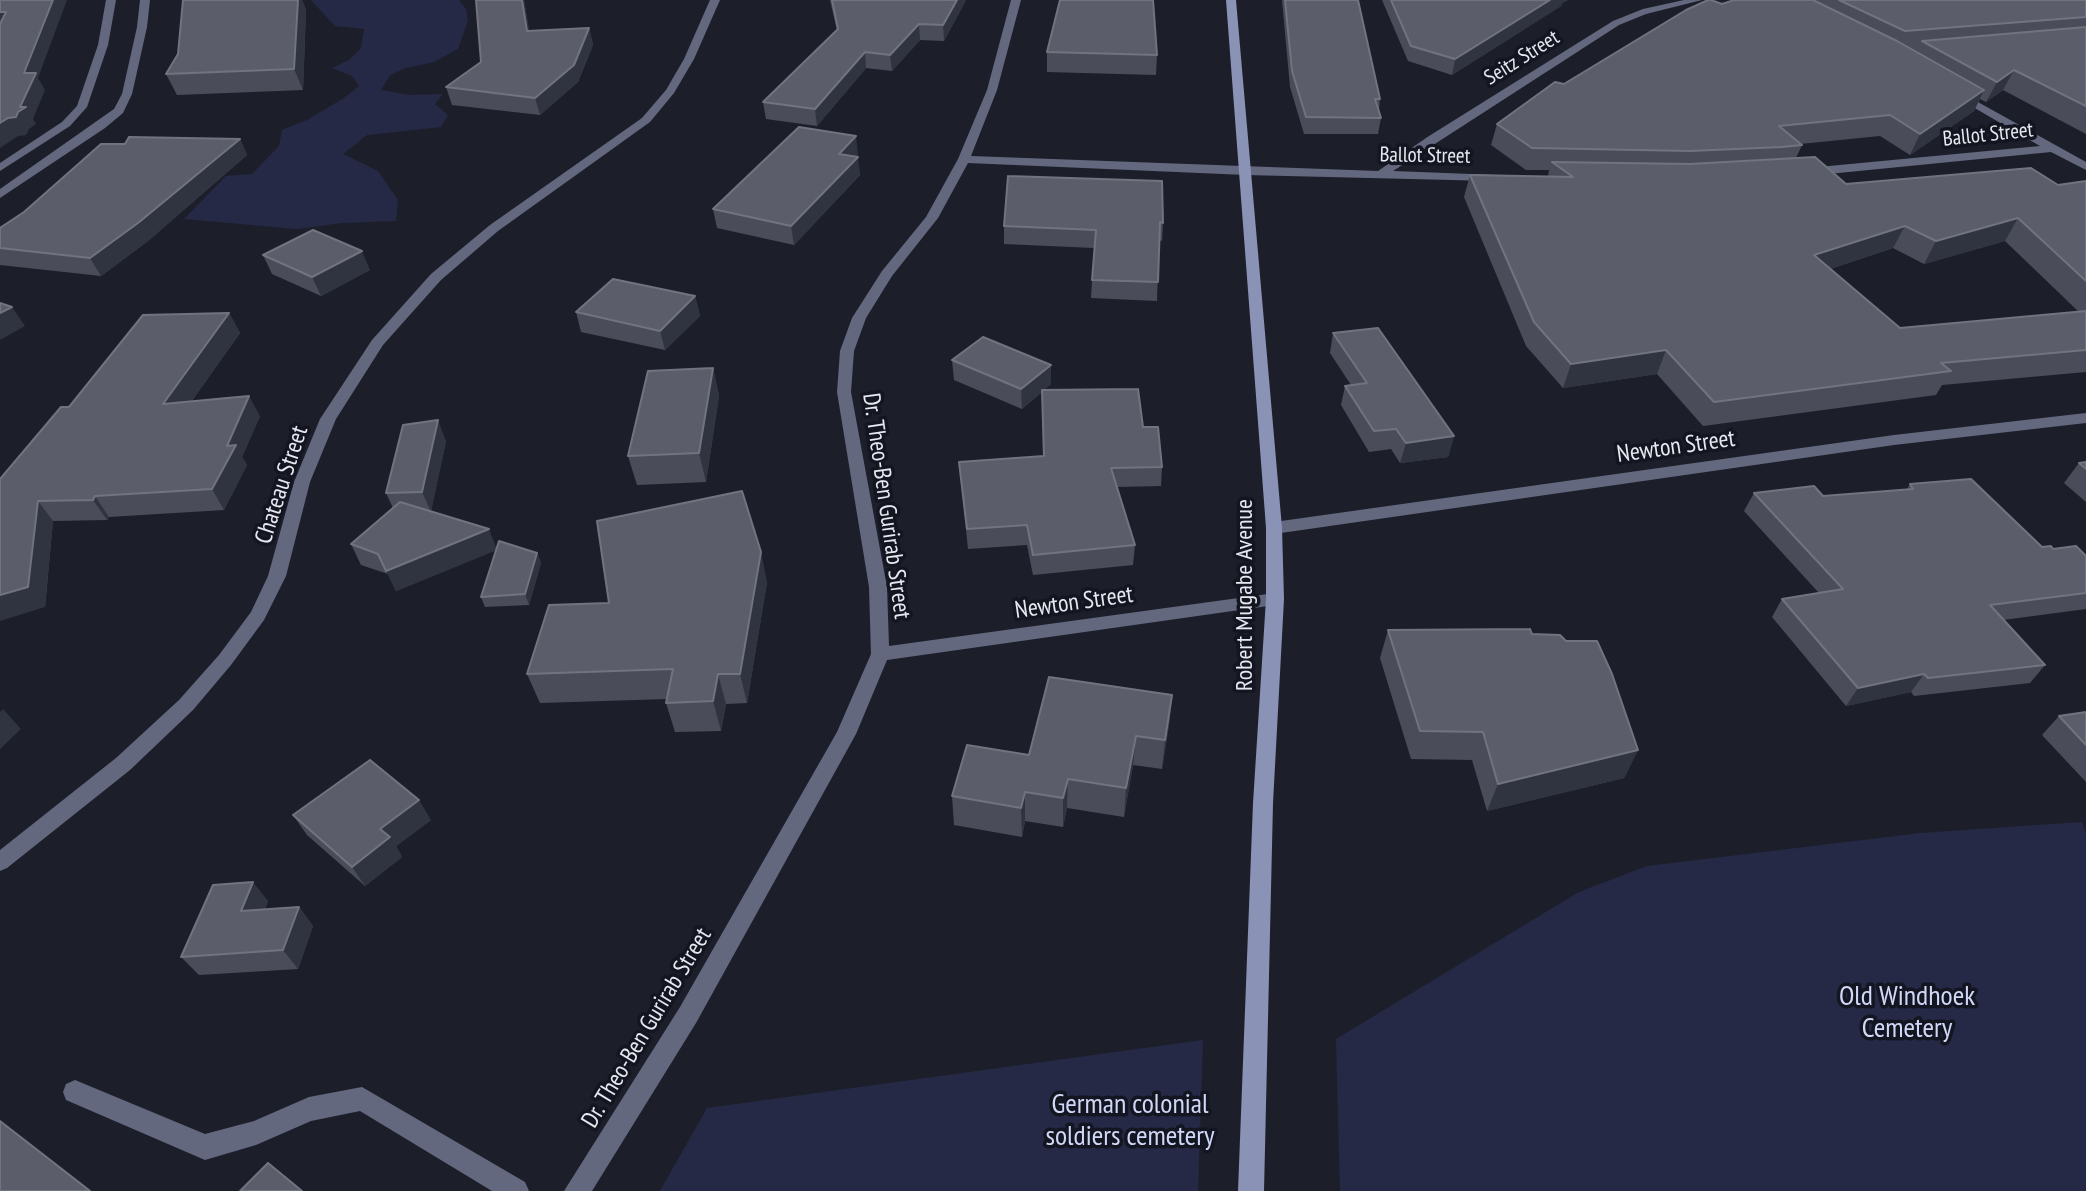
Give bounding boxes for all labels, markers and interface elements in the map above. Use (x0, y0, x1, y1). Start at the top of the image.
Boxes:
street label: Seitz Street (1480, 25, 1564, 91)
street label: Ballot Street (1942, 118, 2034, 152)
street label: Ballot Street (1379, 143, 1471, 169)
street label: Dr. Theo-Ben Gurirab Street (856, 391, 916, 621)
street label: Chateau Street (249, 422, 315, 548)
street label: Newton Street (1615, 424, 1737, 470)
street label: Robert Mugabe Avenue (1231, 499, 1259, 691)
street label: Newton Street (1013, 580, 1135, 626)
street label: Dr. Theo-Ben Gurirab Street (576, 923, 718, 1133)
park label: Old Windhoek Cemetery (1839, 980, 1975, 1046)
park label: German colonial soldiers cemetery (1045, 1088, 1215, 1154)

